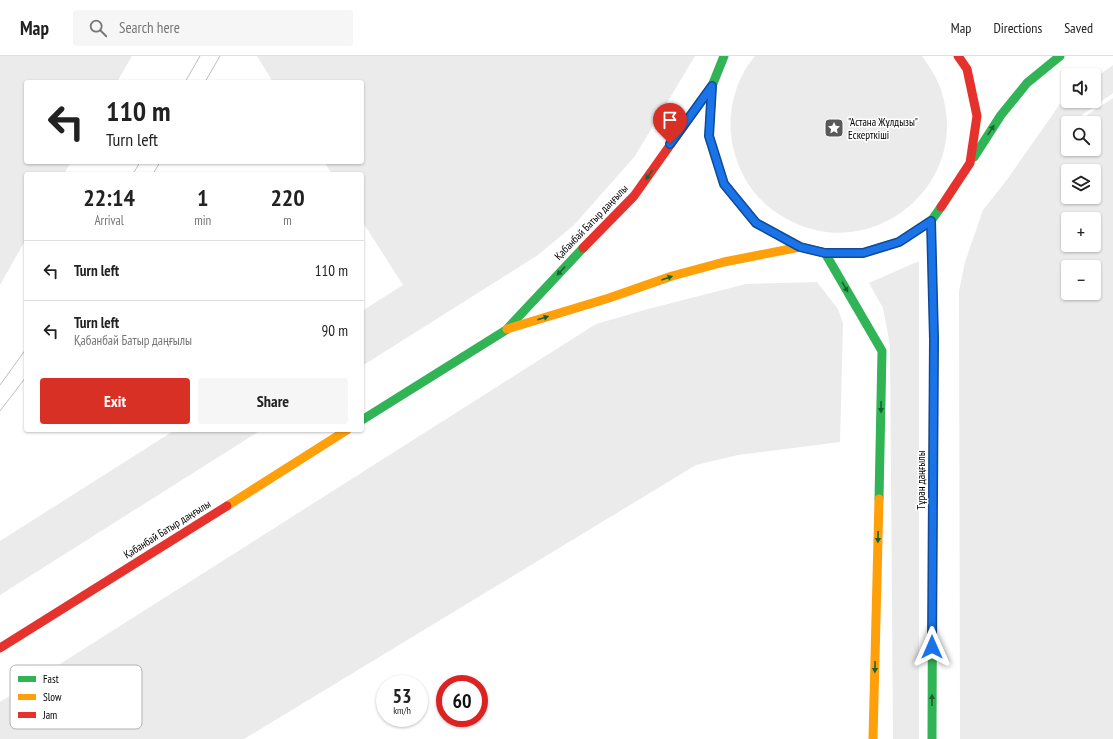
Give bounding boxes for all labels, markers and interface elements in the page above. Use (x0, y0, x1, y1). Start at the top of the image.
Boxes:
search box (73, 10, 353, 46)
text: Map (20, 16, 49, 40)
icon: search (87, 17, 109, 39)
text: Search here (119, 18, 180, 37)
text: Map (951, 19, 971, 37)
text: Directions (993, 19, 1042, 37)
text: Saved (1064, 19, 1093, 37)
map controls (1061, 68, 1101, 300)
button: sound (1061, 68, 1101, 108)
text: 110 m (106, 92, 170, 129)
icon: left (40, 96, 92, 148)
pin (653, 103, 687, 144)
icon: arrive (659, 109, 681, 131)
place label: "Астана Жұлдызы" Ескерткіші (848, 115, 918, 142)
button: search (1061, 116, 1101, 156)
place icon: "Астана Жұлдызы" Ескерткіші (823, 117, 845, 139)
one-way arrow (987, 125, 995, 135)
text: Turn left (106, 128, 158, 151)
button: layers (1061, 164, 1101, 204)
one-way arrow (645, 169, 653, 180)
street label: Қабанбай Батыр даңғылы (551, 181, 631, 263)
text: 22:14 (83, 182, 135, 213)
text: 1 (197, 182, 208, 213)
text: 220 (270, 182, 305, 213)
text: Arrival (94, 212, 124, 229)
text: min (194, 212, 211, 229)
text: m (283, 212, 292, 229)
button: + (1061, 212, 1101, 252)
icon: left (40, 260, 62, 282)
button: − (1061, 260, 1101, 300)
text: Turn left (74, 261, 119, 280)
text: 110 m (315, 261, 348, 280)
one-way arrow (557, 265, 566, 276)
one-way arrow (661, 275, 673, 281)
one-way arrow (841, 282, 849, 292)
text: Turn left (74, 313, 119, 332)
one-way arrow (538, 315, 550, 321)
icon: left (40, 320, 62, 342)
text: 90 m (322, 321, 348, 340)
text: Қабанбай Батыр даңғылы (74, 332, 192, 349)
button: Exit (40, 378, 190, 424)
button: Share (198, 378, 348, 424)
one-way arrow (877, 401, 884, 413)
street label: Тұран даңғылы (914, 450, 928, 510)
street label: Қабанбай Батыр даңғылы (121, 497, 213, 561)
one-way arrow (875, 531, 881, 544)
position arrow (911, 626, 953, 668)
one-way arrow (872, 661, 878, 674)
legend (10, 665, 142, 729)
text: Fast (43, 672, 59, 686)
speed limit sign: 60 (436, 675, 488, 727)
text: 53 (392, 683, 412, 709)
text: Slow (43, 690, 62, 704)
one-way arrow (929, 693, 935, 706)
text: km/h (393, 704, 411, 717)
text: Jam (42, 708, 57, 722)

